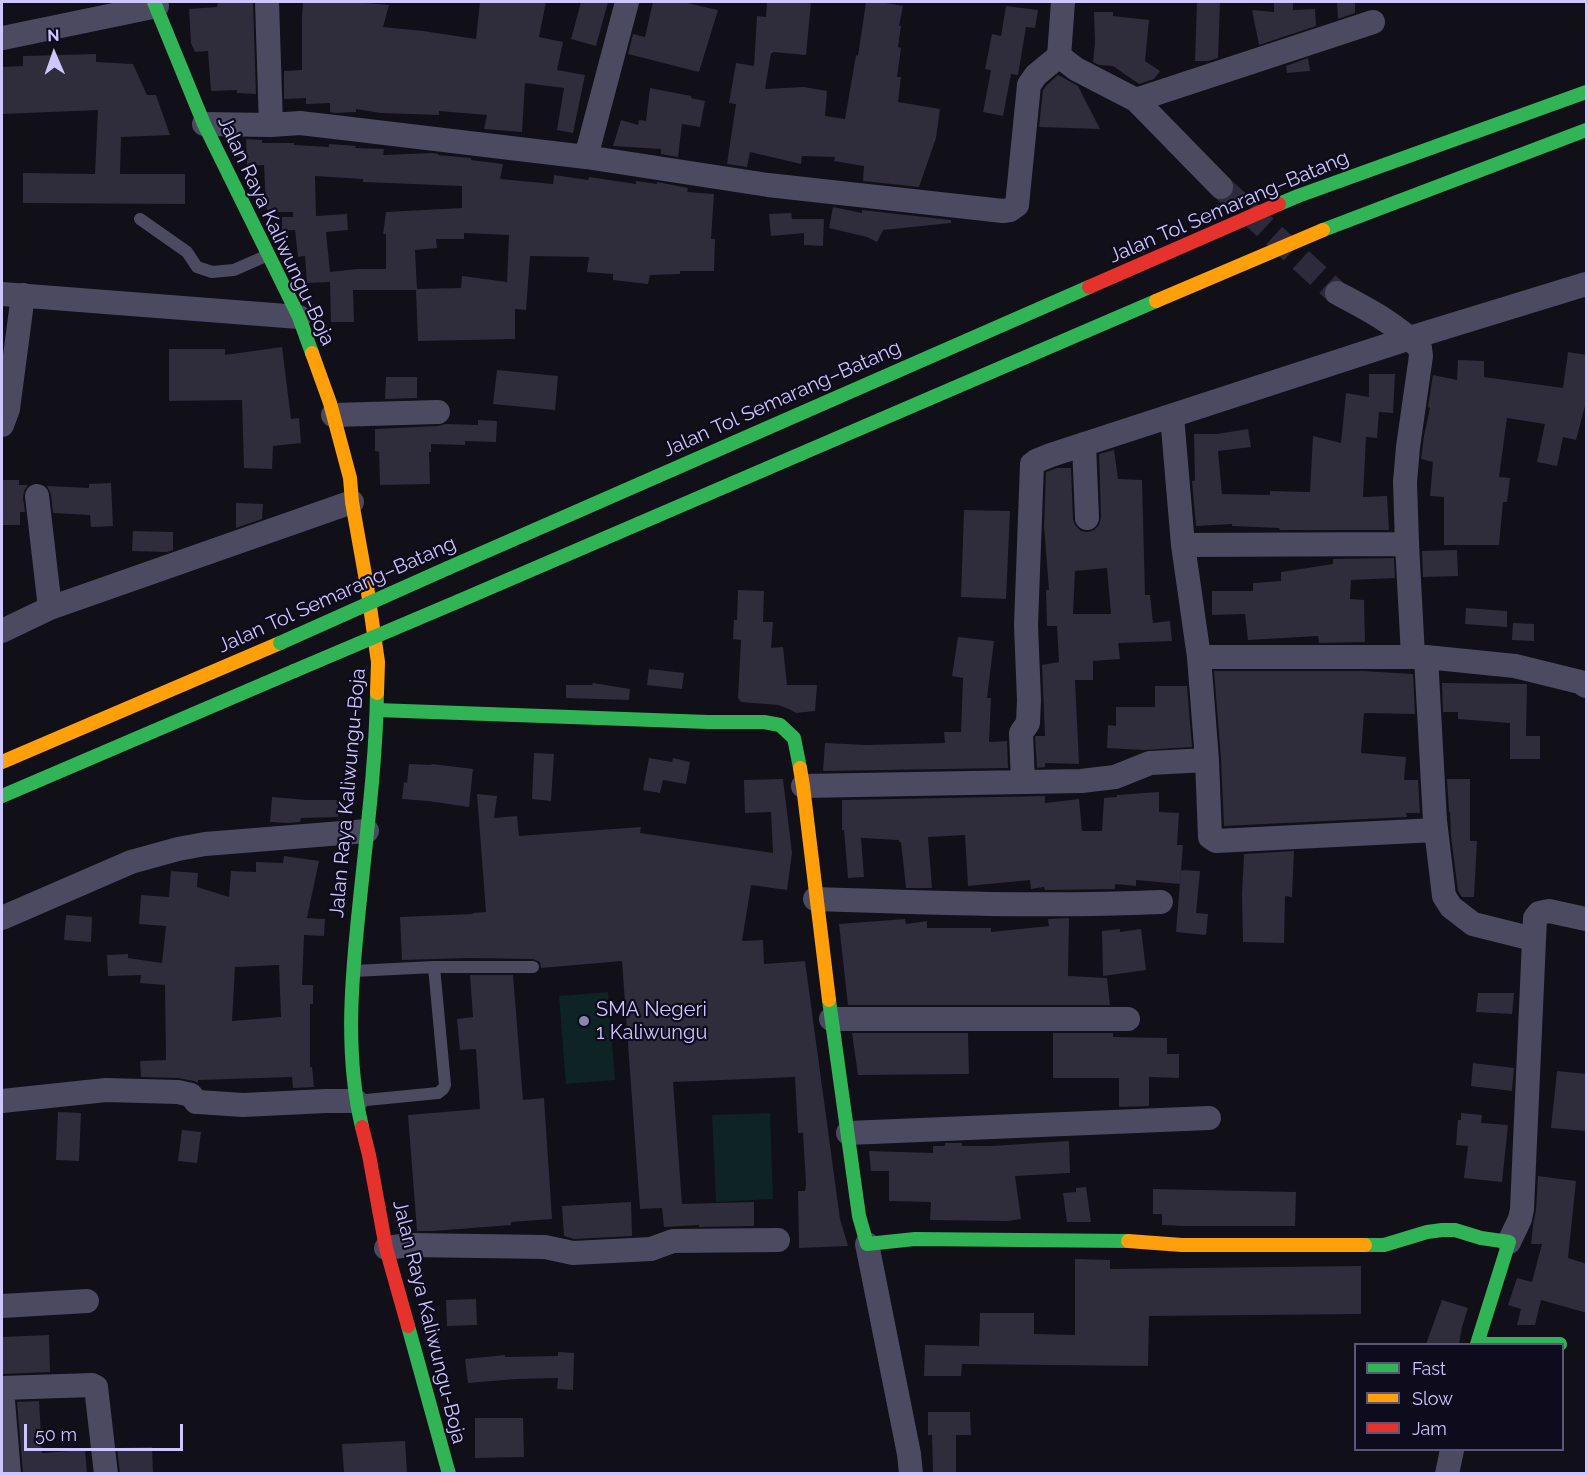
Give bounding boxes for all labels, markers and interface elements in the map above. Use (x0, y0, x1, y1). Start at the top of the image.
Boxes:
north arrow (24, 24, 84, 84)
text: N (47, 26, 60, 45)
street label: Jalan Raya Kaliwungu-Boja (212, 113, 340, 349)
street label: Jalan Tol Semarang–Batang (1106, 146, 1352, 268)
street label: Jalan Tol Semarang–Batang (659, 336, 905, 462)
street label: Jalan Tol Semarang–Batang (214, 532, 460, 658)
street label: Jalan Raya Kaliwungu-Boja (325, 667, 371, 919)
place label: SMA Negeri 1 Kaliwungu (596, 998, 707, 1045)
marker: SMA Negeri 1 Kaliwungu (577, 1014, 591, 1028)
street label: Jalan Raya Kaliwungu-Boja (387, 1198, 471, 1446)
legend (1354, 1343, 1564, 1451)
text: Fast (1412, 1358, 1446, 1379)
text: Slow (1412, 1388, 1453, 1409)
scale bar (27, 1412, 186, 1450)
text: Jam (1412, 1418, 1447, 1439)
text: 50 m (35, 1424, 77, 1445)

